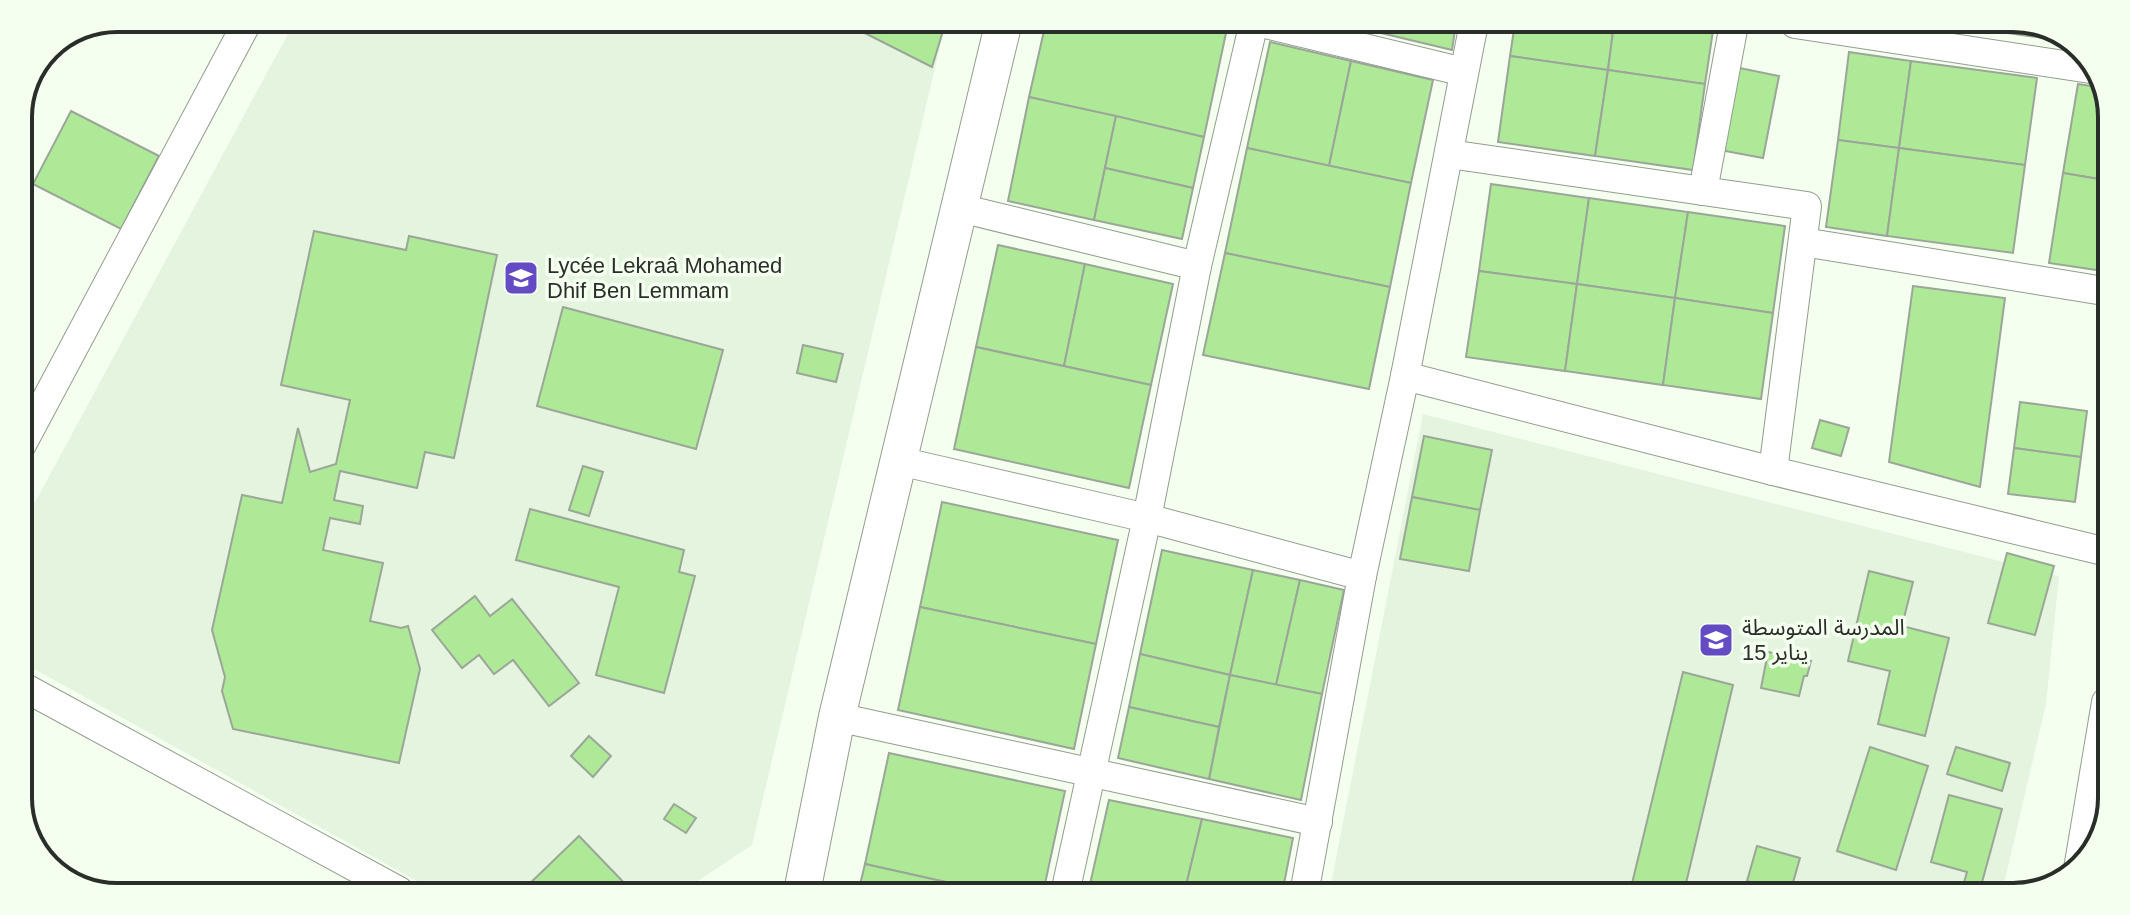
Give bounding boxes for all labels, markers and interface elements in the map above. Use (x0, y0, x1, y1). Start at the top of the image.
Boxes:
place label: Lycée Lekraâ Mohamed Dhif Ben Lemmam (547, 253, 782, 303)
school or university icon: Lycée Lekraâ Mohamed Dhif Ben Lemmam (502, 259, 540, 297)
place label: المدرسة المتوسطة 15 يناير (1742, 615, 1905, 665)
school or university icon: المدرسة المتوسطة 15 يناير (1697, 621, 1735, 659)

